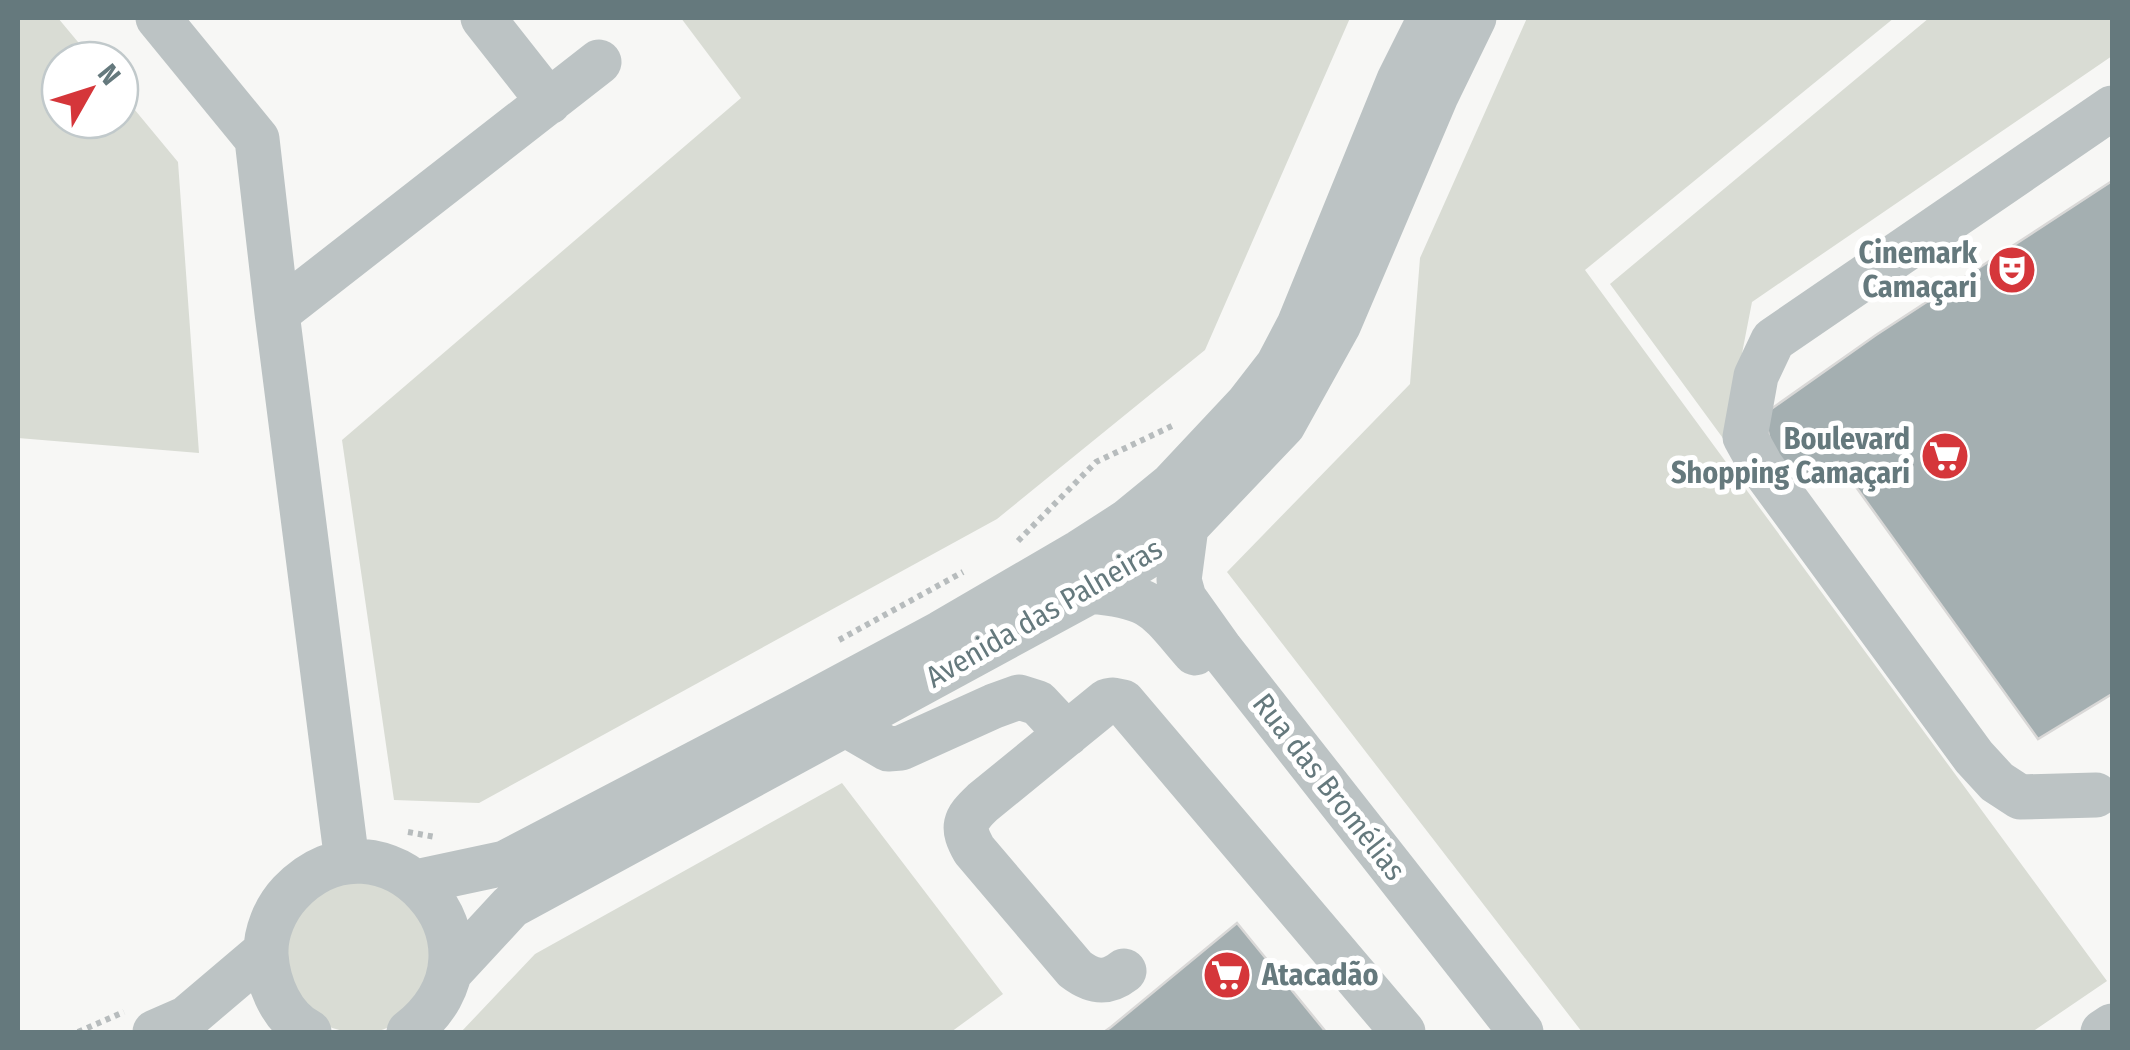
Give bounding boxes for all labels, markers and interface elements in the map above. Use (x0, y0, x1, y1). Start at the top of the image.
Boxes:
north arrow (40, 40, 140, 140)
text: N (91, 58, 127, 91)
place label: Cinemark Camaçari (1859, 235, 1978, 306)
theatre icon: Cinemark Camaçari (1986, 244, 2038, 296)
place label: Boulevard Shopping Camaçari (1671, 421, 1910, 492)
supermarket icon: Boulevard Shopping Camaçari (1919, 430, 1971, 482)
street label: Avenida das Palneiras (919, 531, 1169, 695)
street label: Rua das Bromélias (1245, 687, 1413, 887)
supermarket icon: Atacadão (1201, 949, 1253, 1001)
place label: Atacadão (1261, 957, 1378, 993)

